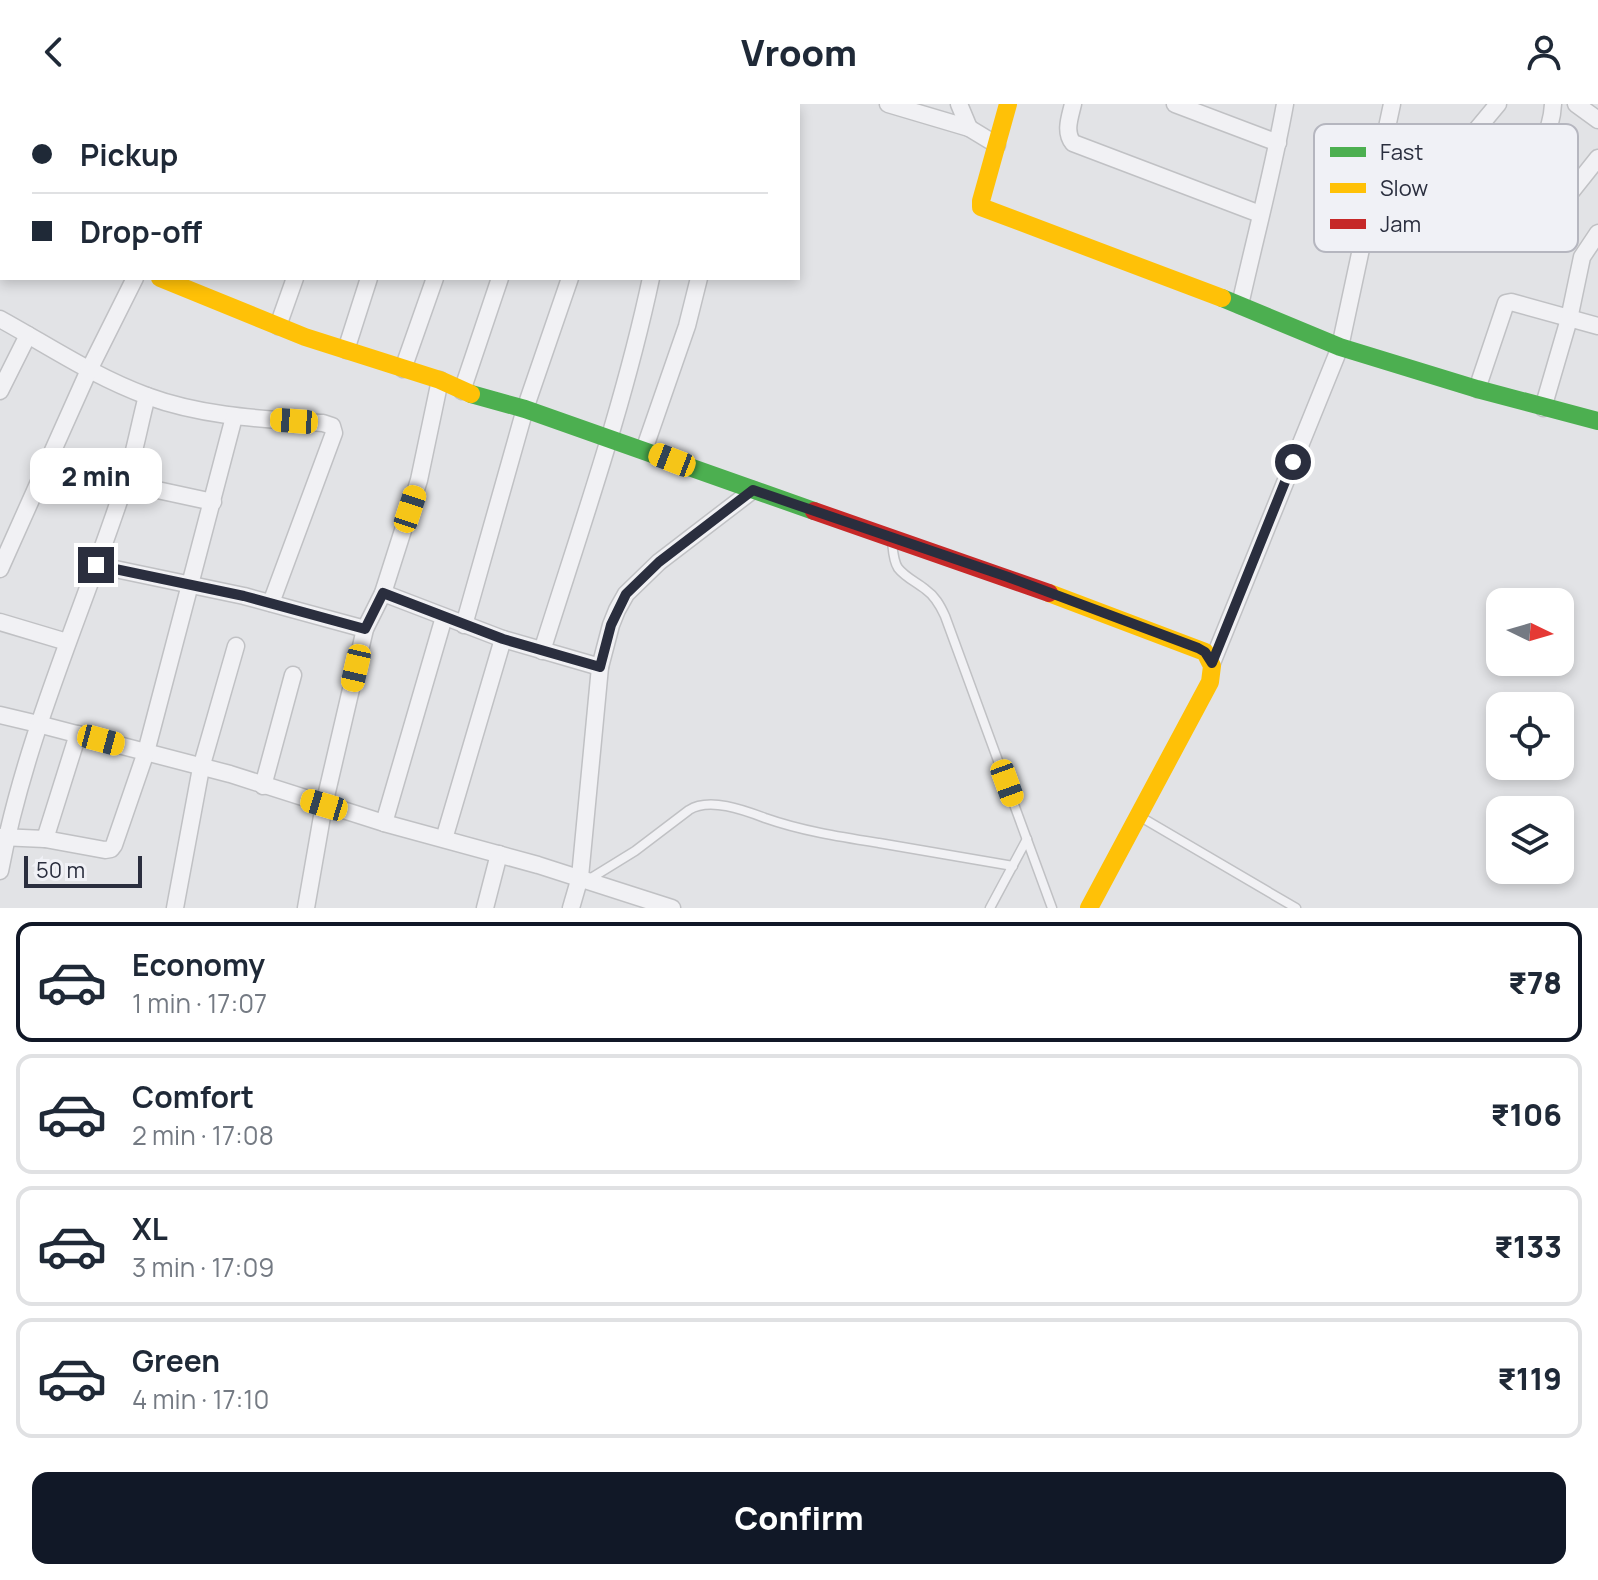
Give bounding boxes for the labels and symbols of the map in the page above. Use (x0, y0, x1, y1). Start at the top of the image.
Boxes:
legend (1314, 124, 1578, 252)
text: Fast (1380, 137, 1423, 167)
text: Slow (1380, 173, 1428, 203)
text: Jam (1380, 209, 1421, 239)
car (269, 407, 319, 435)
car (645, 440, 699, 480)
route start (1275, 444, 1311, 480)
callout: 2 min (30, 449, 162, 505)
car (391, 482, 429, 536)
route end (78, 547, 114, 583)
north arrow (1486, 588, 1574, 676)
car (339, 642, 373, 694)
car (75, 722, 127, 758)
car (988, 756, 1026, 810)
car (298, 787, 350, 823)
scale bar (24, 852, 142, 888)

